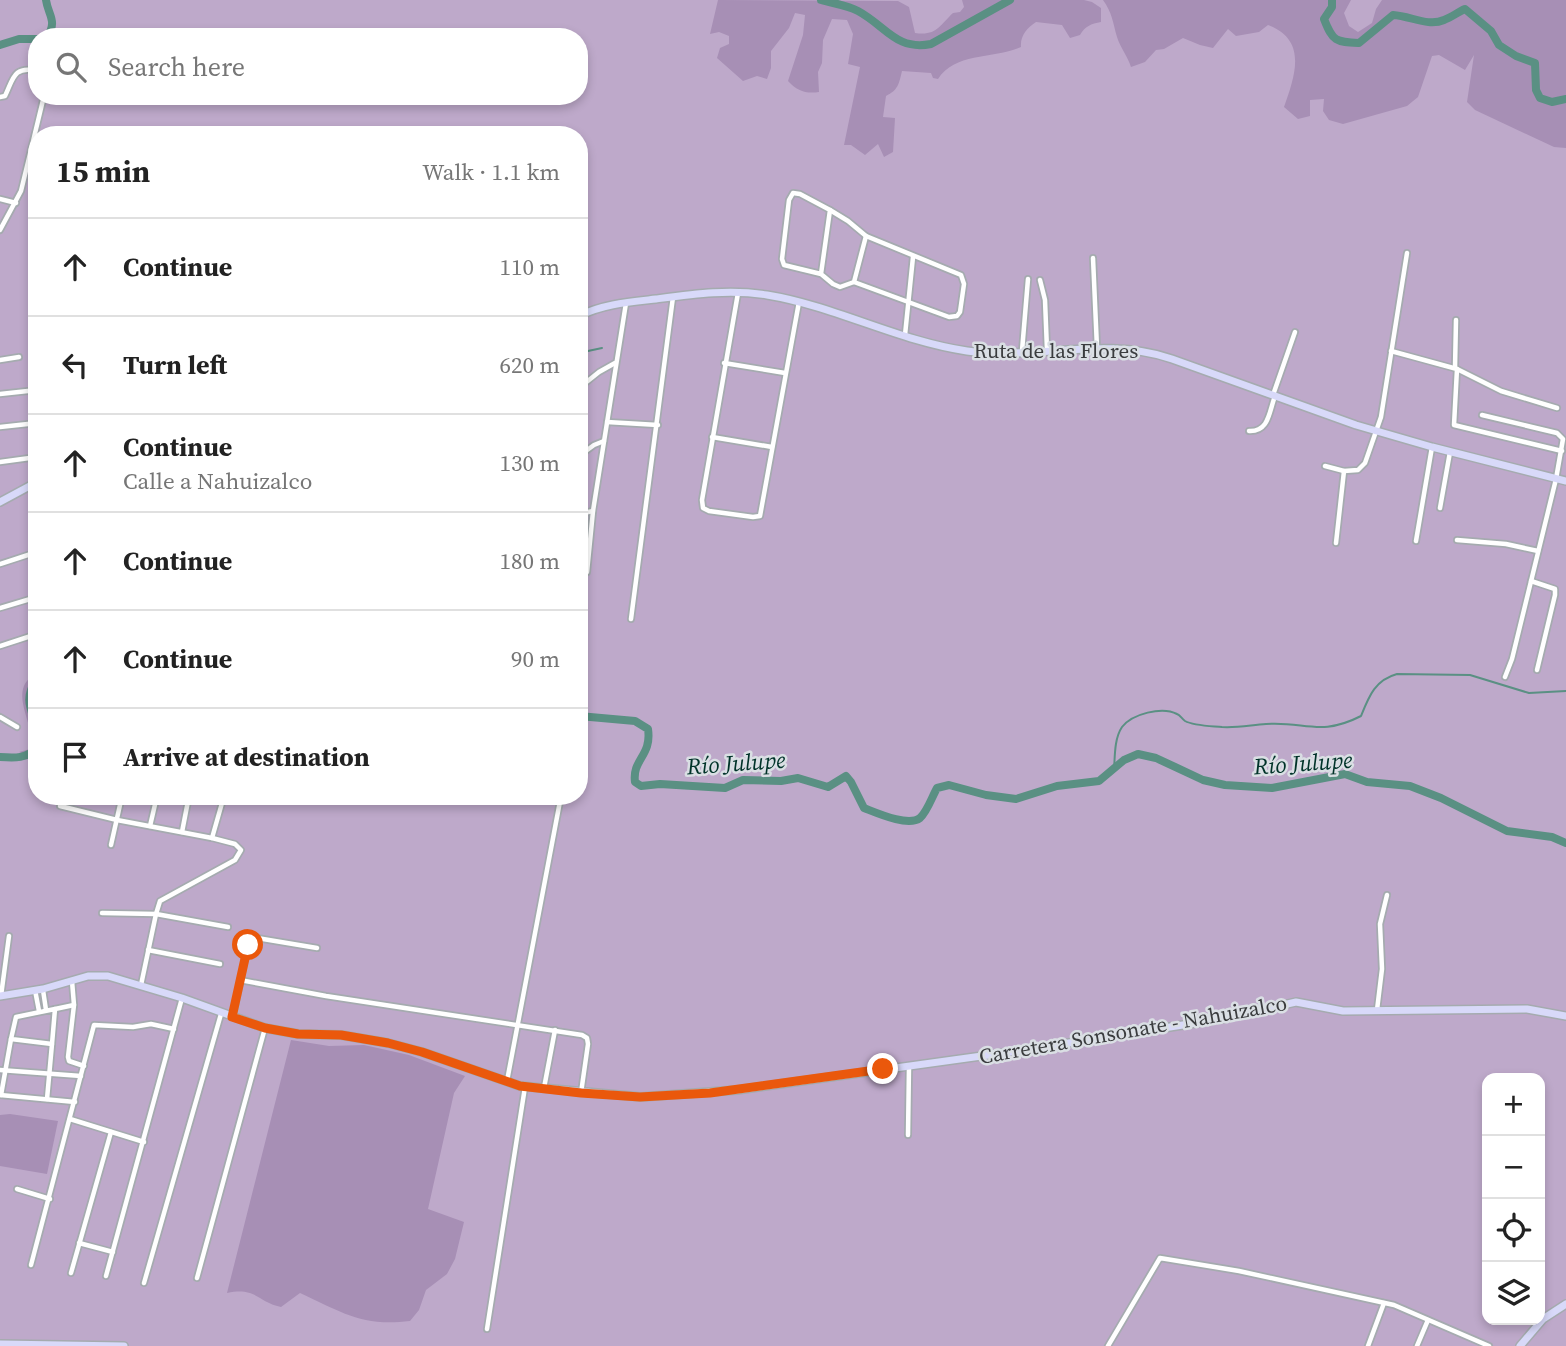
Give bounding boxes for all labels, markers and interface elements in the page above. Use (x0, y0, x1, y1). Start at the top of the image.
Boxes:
search box (28, 28, 588, 105)
icon: search (52, 48, 90, 86)
text: Search here (108, 49, 245, 85)
text: 15 min (56, 151, 150, 192)
text: Walk · 1.1 km (422, 156, 560, 188)
icon: ahead (56, 248, 94, 286)
text: Continue (123, 249, 232, 285)
text: 110 m (499, 251, 560, 283)
street label: Ruta de las Flores (974, 336, 1138, 365)
icon: left (56, 346, 94, 384)
text: Turn left (123, 347, 227, 383)
text: 620 m (499, 349, 560, 381)
text: Continue (123, 429, 232, 465)
icon: ahead (56, 444, 94, 482)
text: 130 m (499, 447, 560, 479)
text: Calle a Nahuizalco (123, 465, 312, 497)
icon: ahead (56, 542, 94, 580)
text: Continue (123, 543, 232, 579)
text: 180 m (499, 545, 560, 577)
icon: ahead (56, 640, 94, 678)
text: Continue (123, 641, 232, 677)
text: 90 m (511, 643, 560, 675)
icon: arrive (56, 738, 94, 776)
text: Arrive at destination (123, 739, 370, 775)
water label: Río Julupe (684, 744, 787, 782)
water label: Río Julupe (1251, 744, 1354, 782)
route start (232, 929, 263, 960)
street label: Carretera Sonsonate - Nahuizalco (977, 988, 1289, 1071)
route end (867, 1053, 898, 1084)
map controls (1482, 1073, 1545, 1325)
button: + (1482, 1073, 1545, 1136)
button: − (1482, 1136, 1545, 1199)
button: locate (1482, 1199, 1545, 1262)
button: layers (1482, 1262, 1545, 1325)

